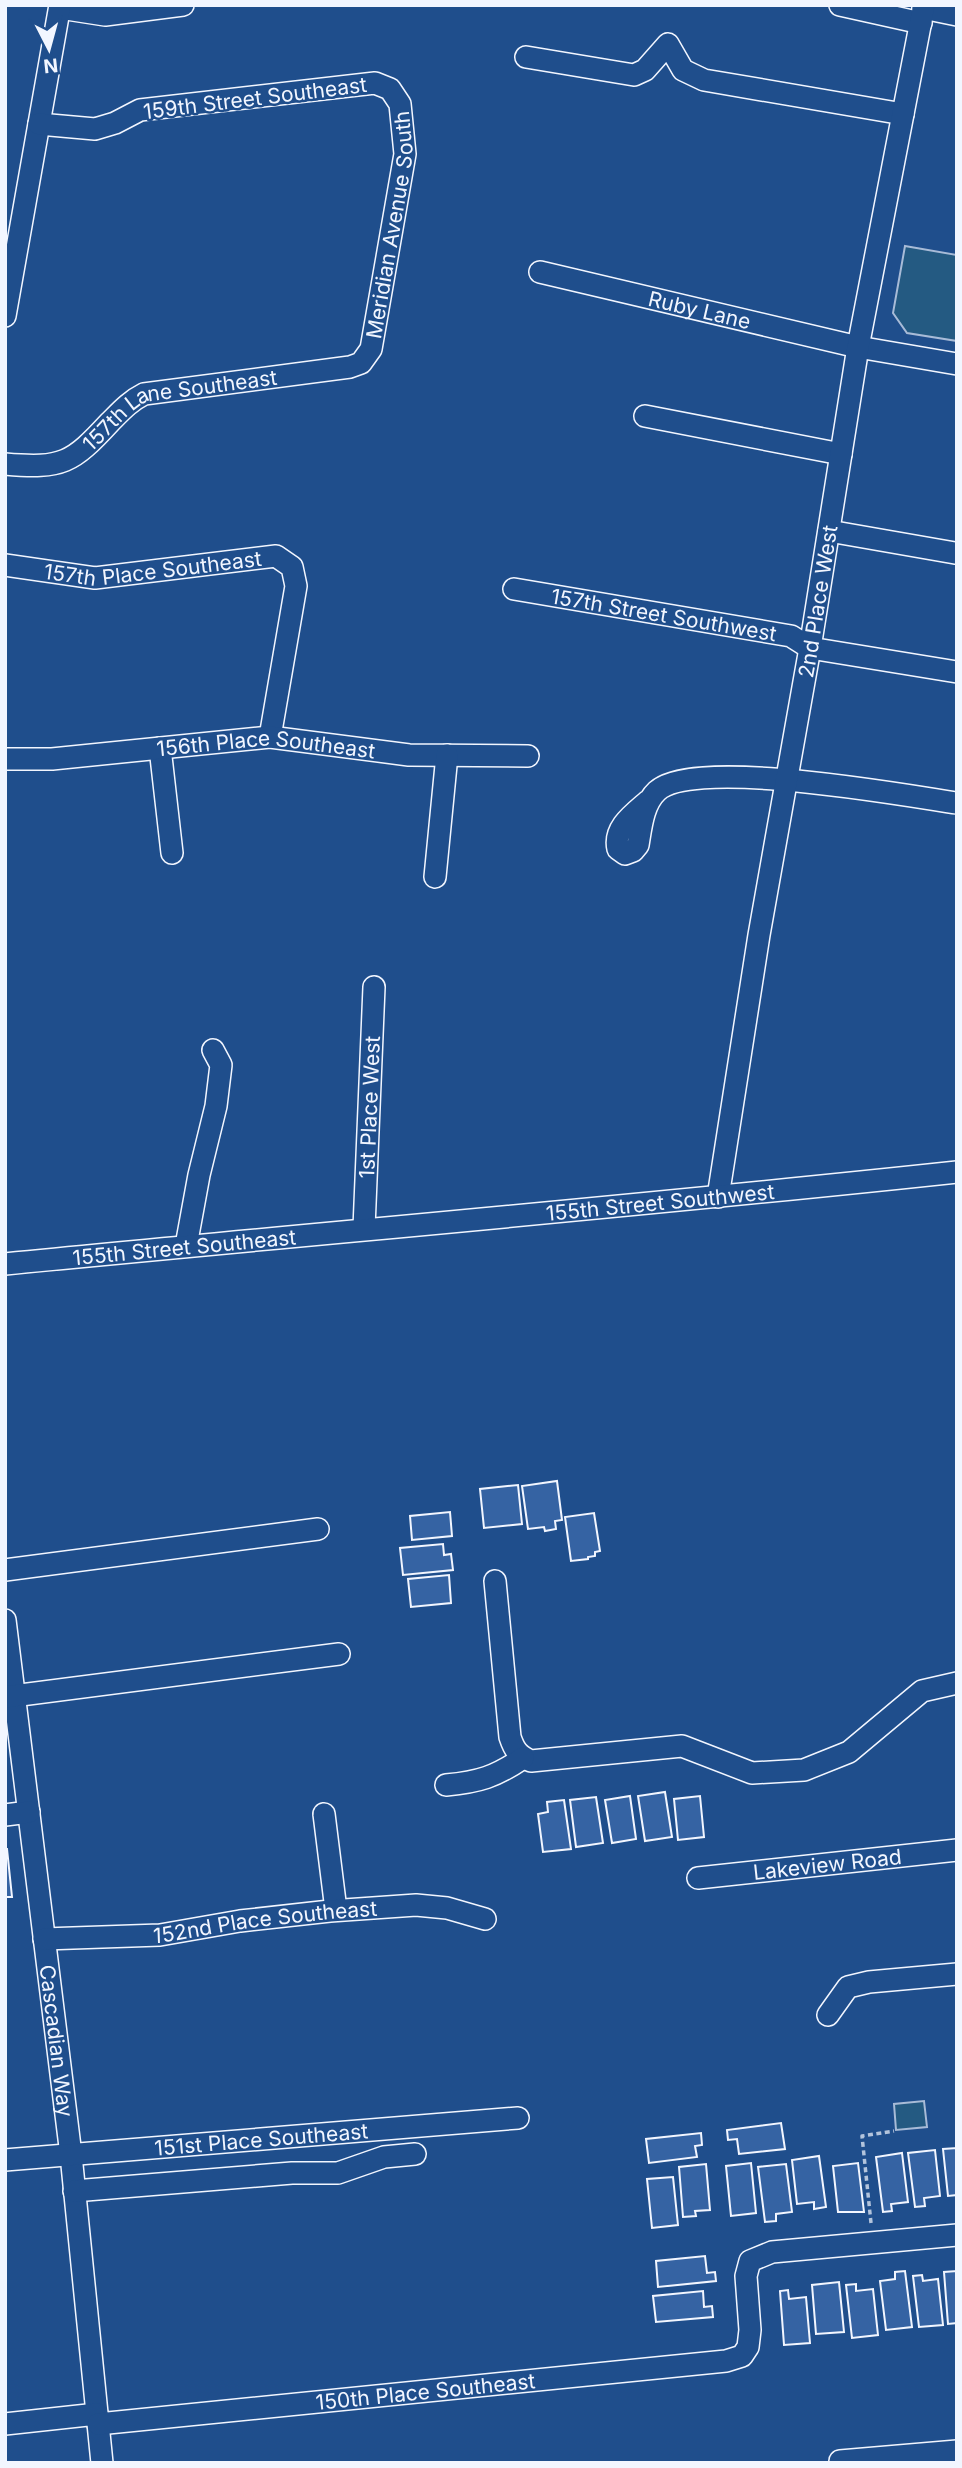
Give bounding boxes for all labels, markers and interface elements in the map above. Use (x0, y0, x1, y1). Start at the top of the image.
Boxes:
north arrow (14, 14, 84, 84)
text: N (42, 53, 59, 78)
street label: 159th Street Southeast (142, 72, 368, 124)
street label: Meridian Avenue South (361, 110, 418, 340)
street label: Ruby Lane (646, 285, 753, 334)
street label: 157th Lane Southeast (77, 364, 279, 456)
street label: 2nd Place West (792, 523, 842, 680)
street label: 157th Place Southeast (42, 545, 263, 591)
street label: 157th Street Southwest (549, 583, 779, 646)
street label: 156th Place Southeast (155, 725, 377, 763)
street label: 1st Place West (354, 1035, 384, 1179)
street label: 155th Street Southwest (545, 1178, 776, 1225)
street label: 155th Street Southeast (71, 1224, 297, 1270)
street label: Lakeview Road (752, 1844, 903, 1884)
street label: 152nd Place Southeast (153, 1895, 378, 1948)
street label: Cascadian Way (35, 1963, 79, 2119)
street label: 151st Place Southeast (153, 2118, 369, 2160)
street label: 150th Place Southeast (314, 2368, 536, 2415)

